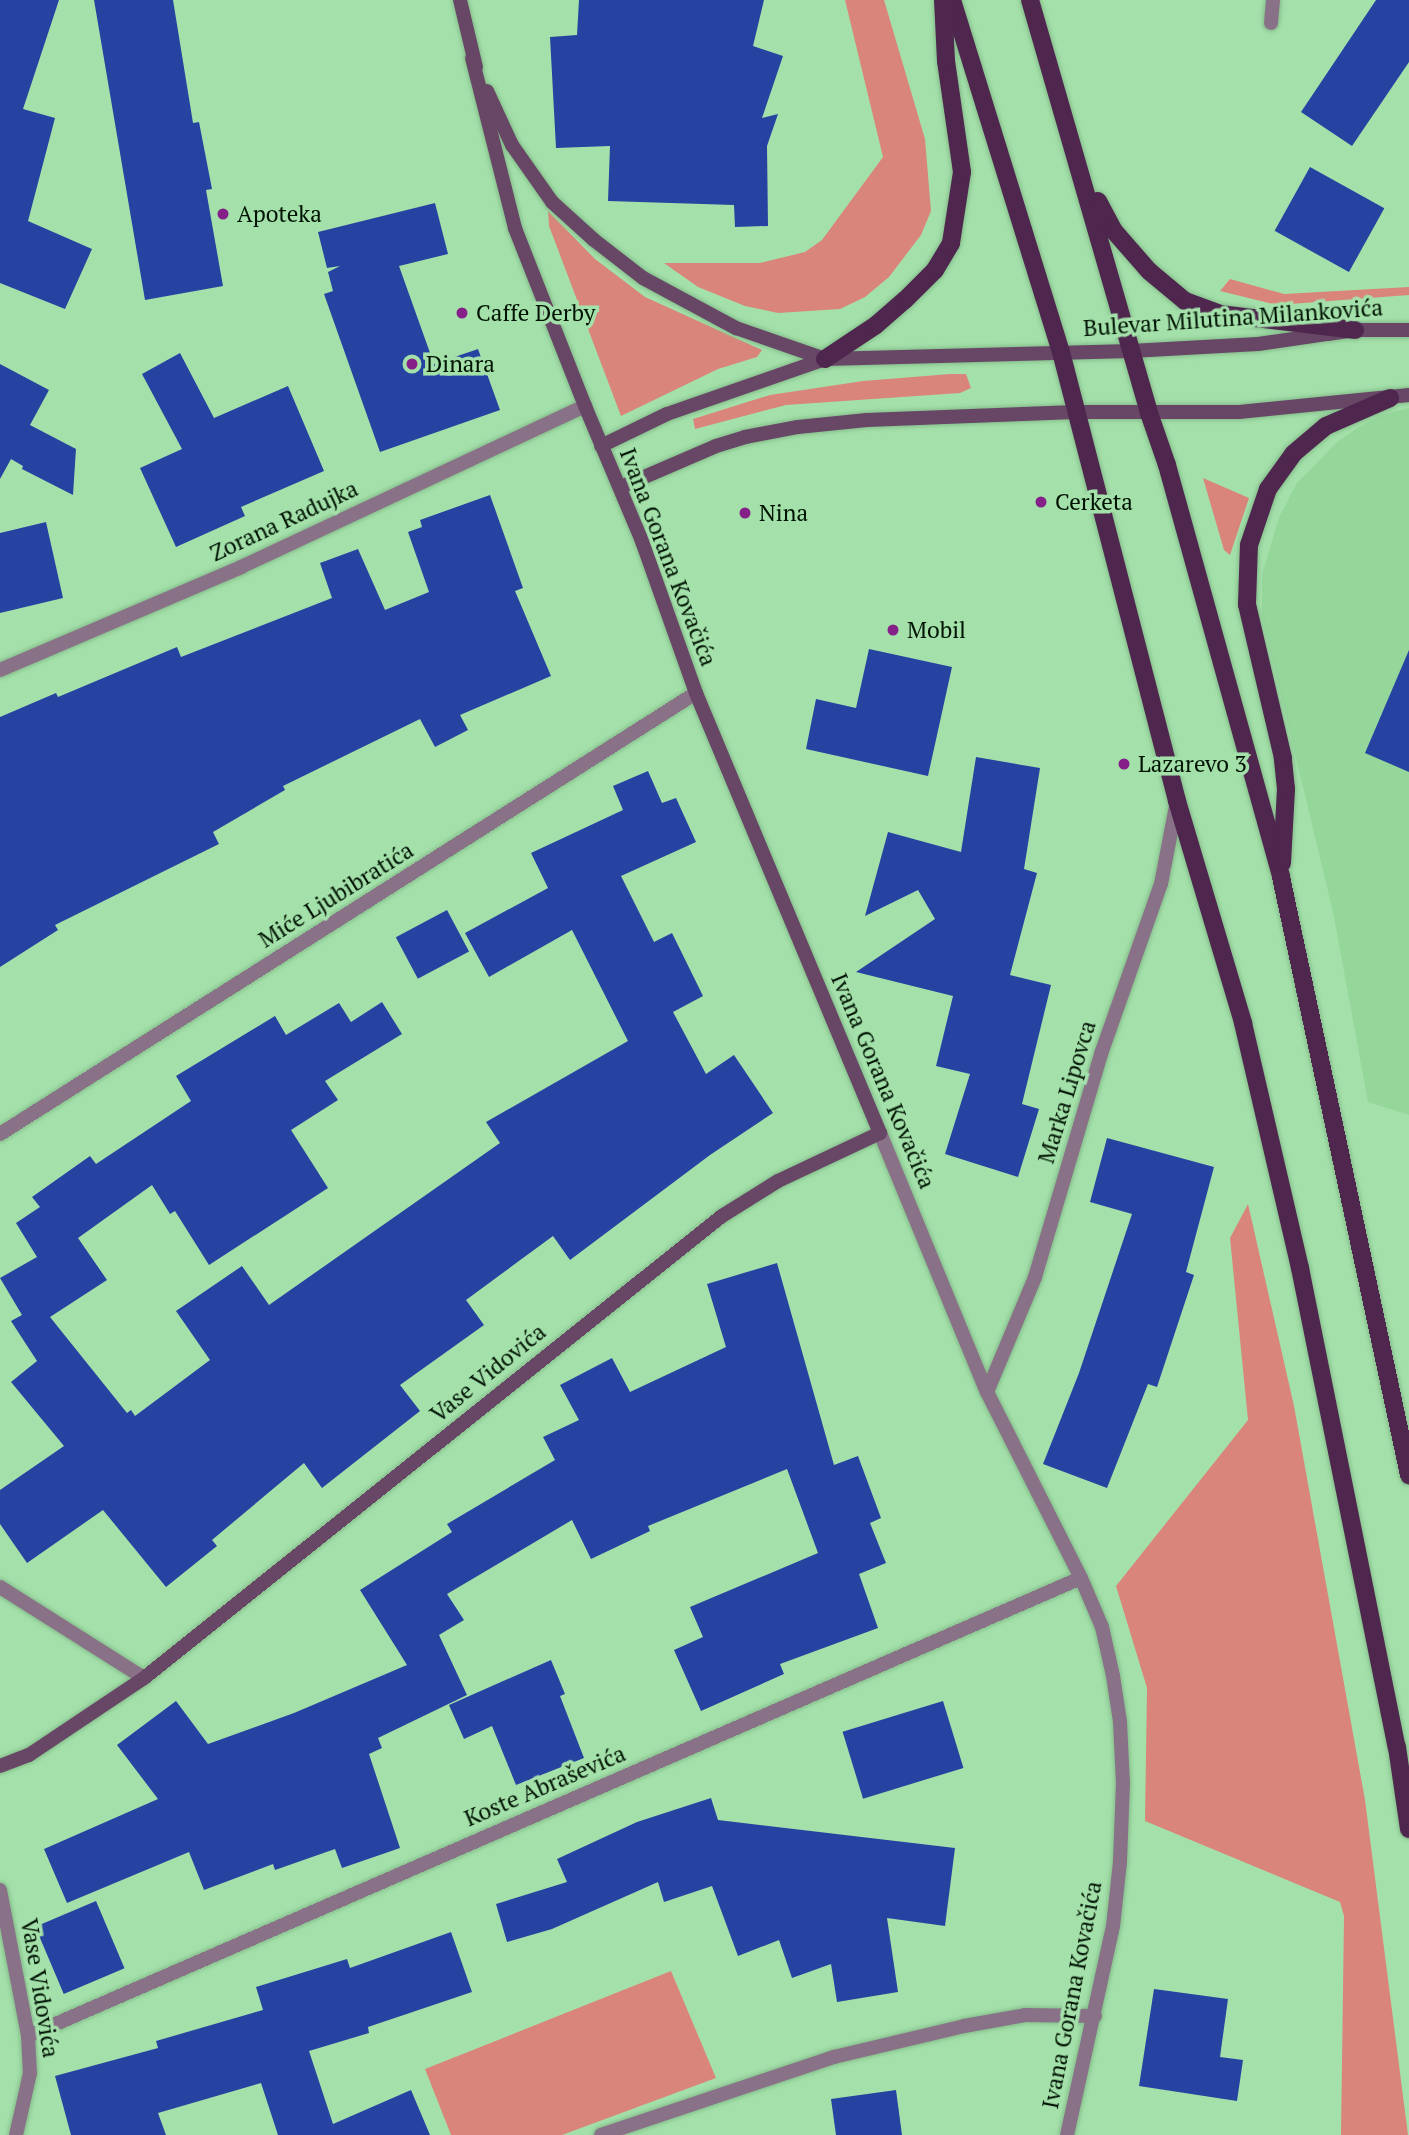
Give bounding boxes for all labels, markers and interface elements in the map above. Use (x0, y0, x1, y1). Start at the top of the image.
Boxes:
place label: Apoteka (237, 200, 322, 228)
marker: Apoteka (215, 206, 231, 222)
street label: Bulevar Milutina Milankovića (1082, 294, 1384, 342)
place label: Caffe Derby (476, 299, 595, 327)
marker: Caffe Derby (454, 305, 470, 321)
place label: Dinara (426, 350, 495, 378)
marker: Dinara (404, 356, 420, 372)
street label: Ivana Gorana Kovačića (614, 444, 722, 670)
street label: Zorana Radujka (206, 475, 362, 567)
place label: Cerketa (1055, 488, 1133, 516)
marker: Cerketa (1033, 494, 1049, 510)
place label: Nina (759, 499, 808, 527)
marker: Nina (737, 505, 753, 521)
place label: Mobil (907, 616, 966, 644)
marker: Mobil (885, 622, 901, 638)
place label: Lazarevo 3 (1138, 750, 1247, 778)
marker: Lazarevo 3 (1116, 756, 1132, 772)
street label: Miće Ljubibratića (254, 836, 418, 954)
street label: Ivana Gorana Kovačića (825, 969, 941, 1193)
street label: Marka Lipovca (1032, 1017, 1102, 1167)
street label: Vase Vidovića (424, 1318, 552, 1428)
street label: Koste Abraševića (460, 1740, 630, 1832)
street label: Ivana Gorana Kovačića (1036, 1879, 1108, 2111)
street label: Vase Vidovića (15, 1916, 65, 2060)

